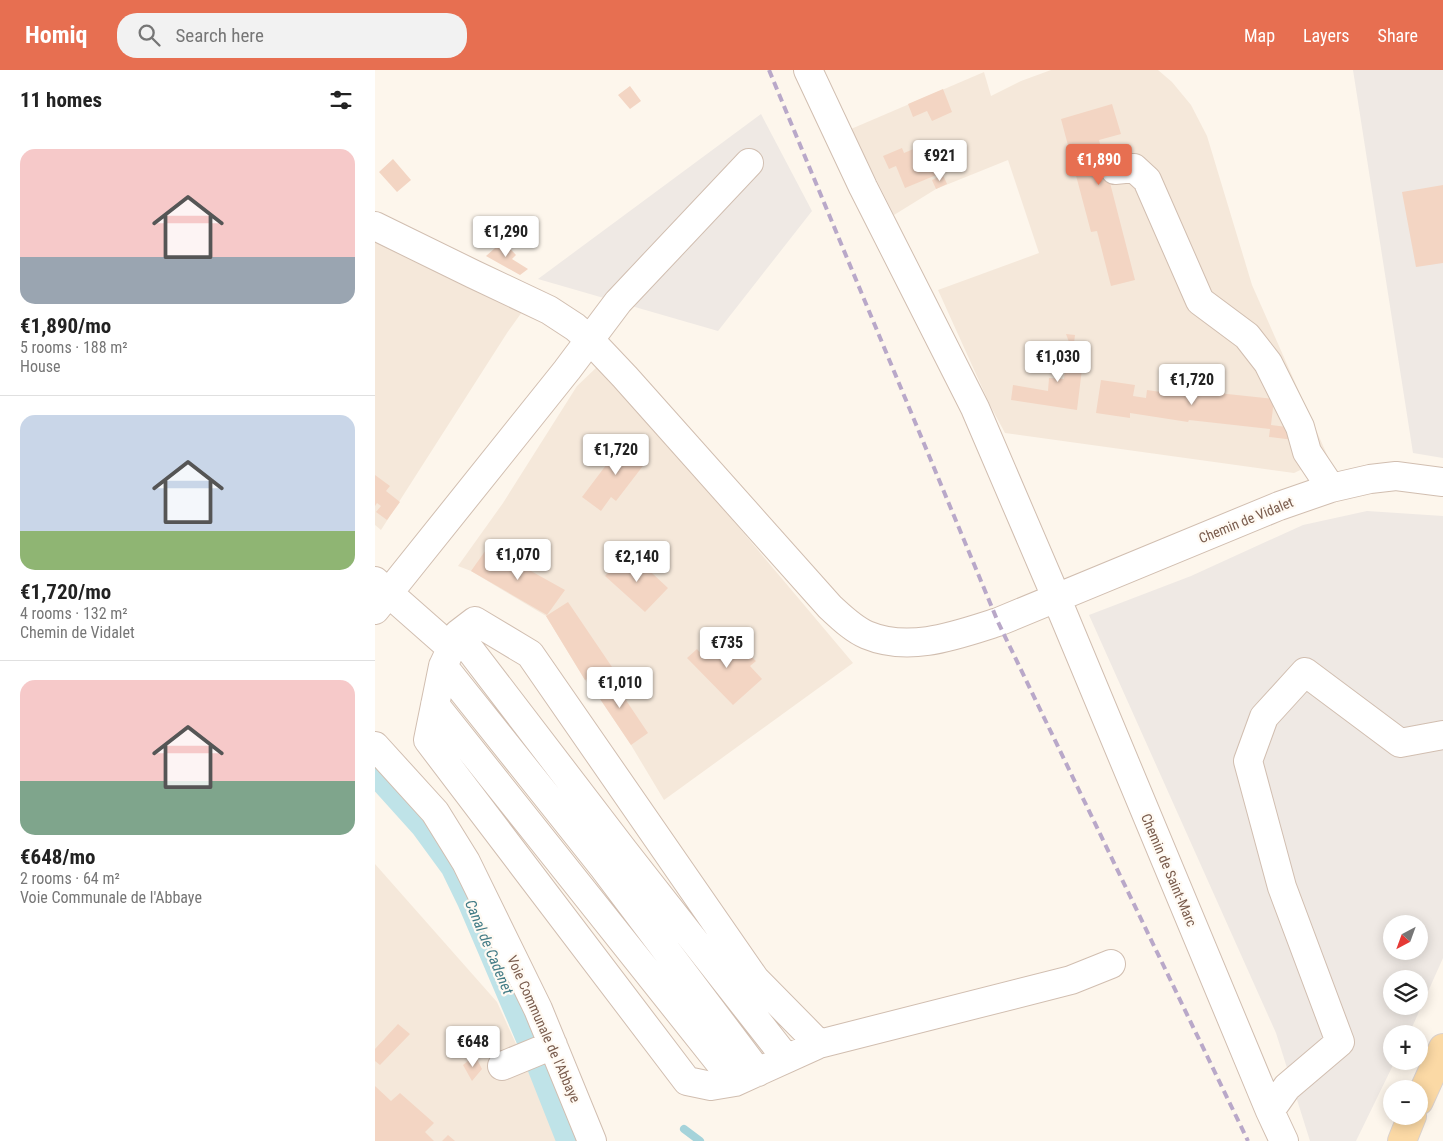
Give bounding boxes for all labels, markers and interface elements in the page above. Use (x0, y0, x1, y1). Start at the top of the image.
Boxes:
search box (117, 13, 467, 58)
text: Homiq (25, 21, 87, 49)
icon: search (135, 21, 163, 49)
text: Search here (175, 24, 264, 47)
text: Map (1244, 25, 1275, 46)
text: Layers (1303, 25, 1350, 46)
text: Share (1378, 25, 1418, 46)
icon: filters (327, 86, 355, 114)
text: 11 homes (20, 88, 102, 112)
pin: €921 (910, 140, 970, 182)
pin: €1,890 (1058, 144, 1140, 186)
text: €921 (924, 146, 956, 165)
text: €1,890 (1077, 150, 1121, 169)
icon: home (143, 182, 233, 272)
pin: €1,290 (465, 216, 547, 258)
text: €1,290 (484, 222, 528, 241)
text: €1,890/mo (20, 314, 111, 338)
text: 5 rooms · 188 m² (20, 338, 128, 357)
pin: €1,030 (1017, 340, 1099, 383)
text: €1,030 (1036, 347, 1080, 366)
text: House (20, 357, 60, 376)
pin: €1,720 (1151, 364, 1233, 406)
text: €1,720 (1170, 370, 1214, 389)
pin: €1,720 (575, 434, 657, 476)
text: €1,720 (594, 440, 638, 459)
icon: home (143, 447, 233, 537)
street label: Chemin de Vidalet (1196, 494, 1296, 546)
pin: €1,070 (477, 538, 559, 581)
pin: €2,140 (596, 540, 678, 583)
text: €1,070 (496, 545, 540, 564)
text: €2,140 (615, 547, 659, 566)
text: €1,720/mo (20, 580, 111, 604)
text: 4 rooms · 132 m² (20, 604, 128, 623)
text: Chemin de Vidalet (20, 623, 135, 642)
pin: €735 (697, 626, 757, 669)
text: €735 (711, 633, 743, 652)
pin: €1,010 (579, 666, 661, 709)
text: €1,010 (598, 673, 642, 692)
icon: home (143, 712, 233, 802)
street label: Chemin de Saint-Marc (1138, 811, 1200, 929)
text: €648/mo (20, 845, 95, 869)
text: 2 rooms · 64 m² (20, 869, 120, 888)
text: Voie Communale de l'Abbaye (20, 888, 202, 907)
water label: Canal de Cadenet (461, 897, 517, 998)
north arrow (1383, 915, 1427, 960)
map controls (1383, 915, 1428, 1125)
street label: Voie Communale de l'Abbaye (504, 953, 584, 1105)
button: layers (1383, 970, 1428, 1015)
button: + (1383, 1025, 1428, 1070)
pin: €648 (443, 1026, 503, 1068)
text: €648 (457, 1032, 489, 1051)
button: − (1383, 1080, 1428, 1125)

